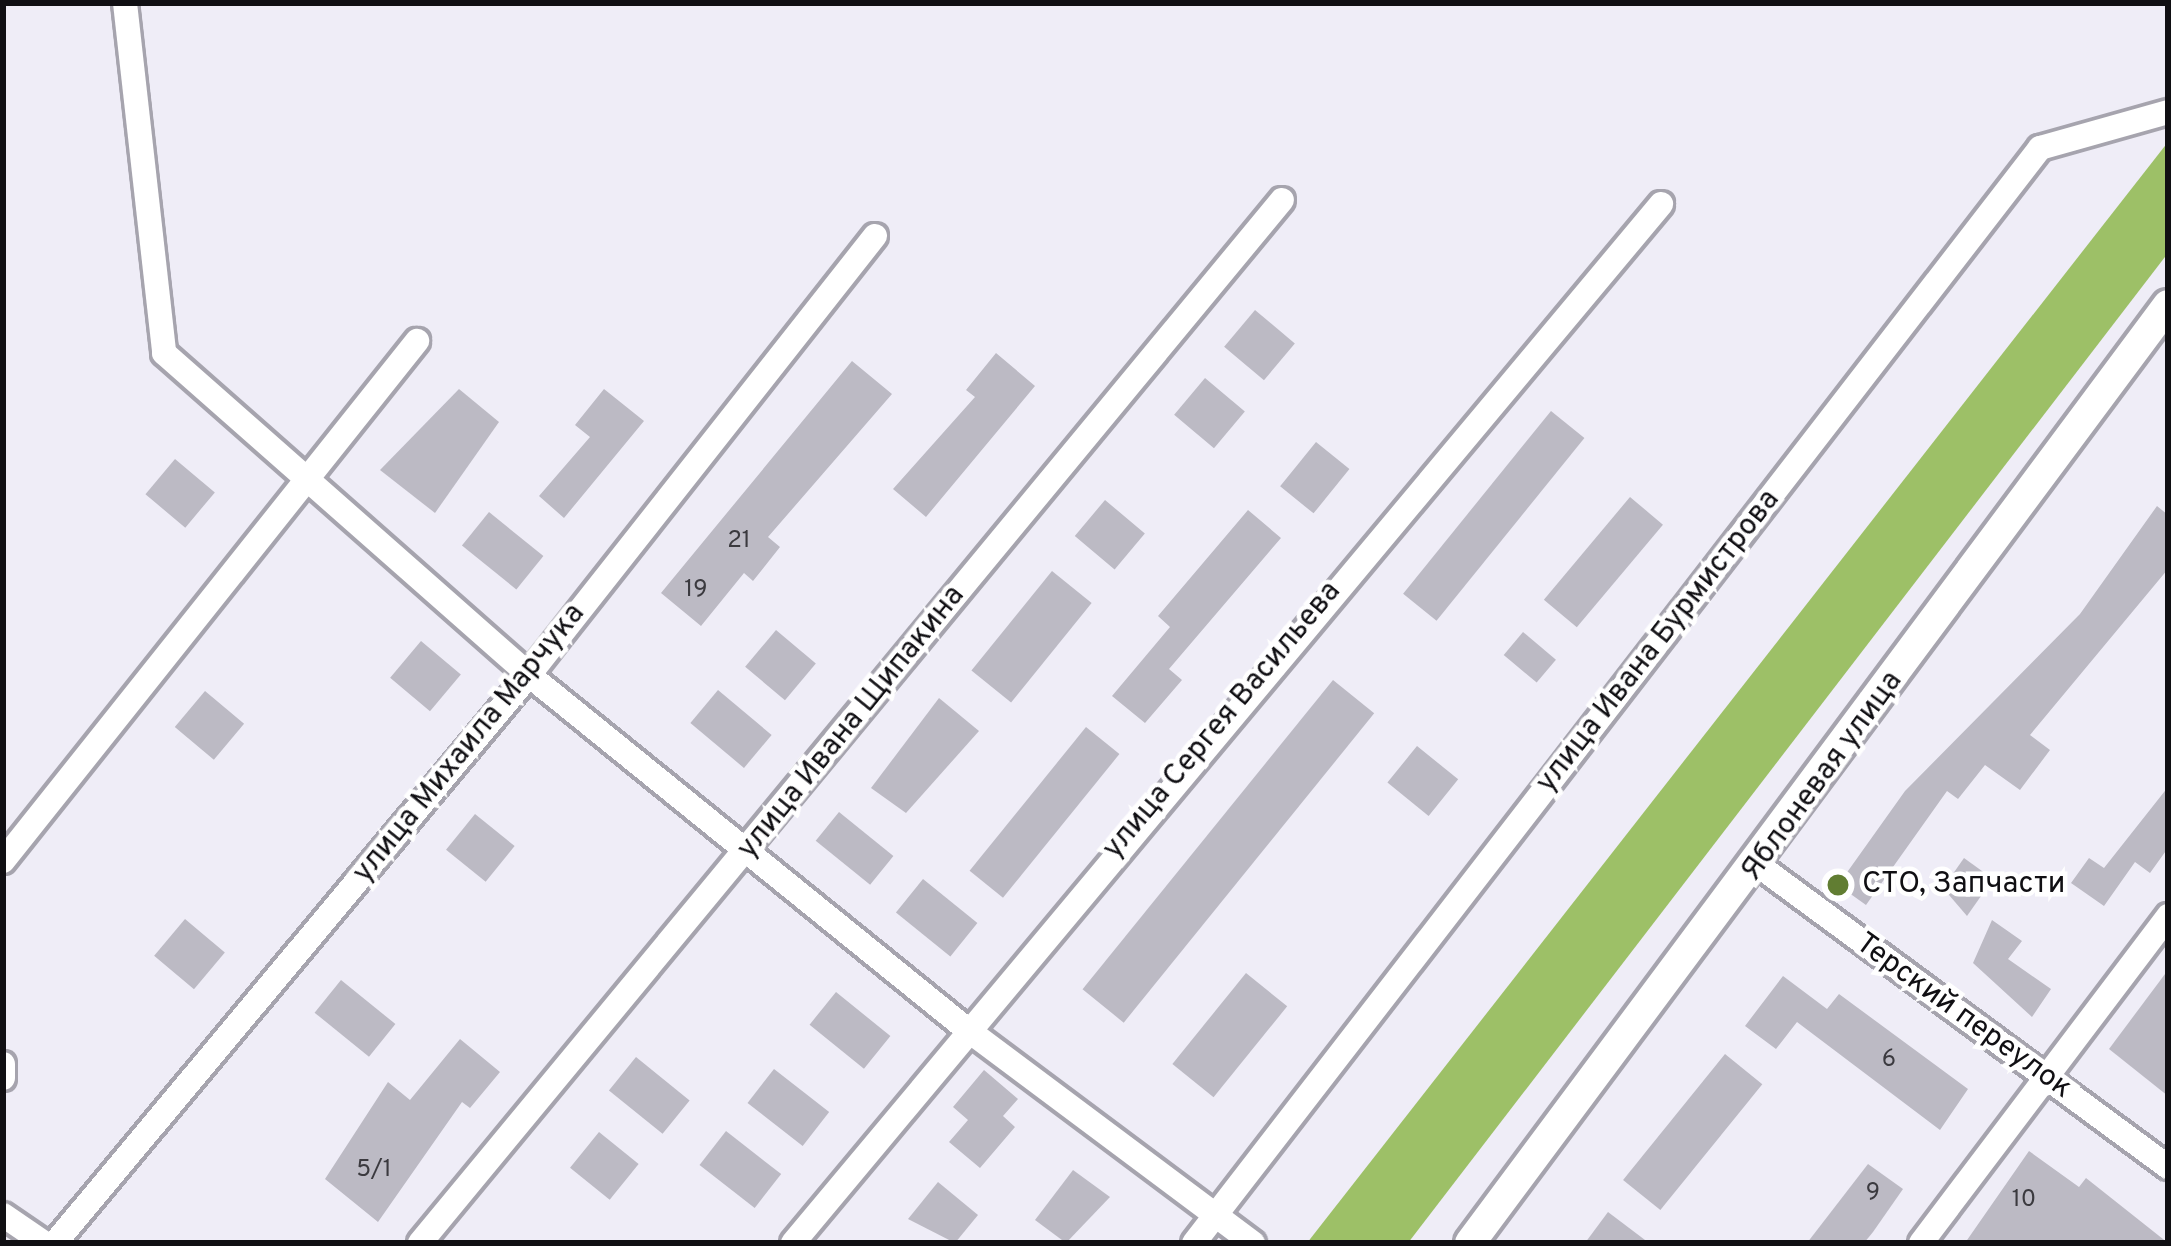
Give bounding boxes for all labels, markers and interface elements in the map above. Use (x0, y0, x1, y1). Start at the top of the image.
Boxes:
street label: улица Ивана Бурмистрова (1530, 483, 1788, 801)
house number: 21 (727, 528, 751, 556)
street label: улица Сергея Васильева (1096, 575, 1350, 867)
house number: 19 (684, 577, 708, 605)
street label: улица Ивана Щипакина (731, 579, 973, 867)
street label: улица Михаила Марчука (346, 597, 594, 891)
street label: Яблоневая улица (1735, 665, 1911, 889)
place label: СТО, Запчасти (1862, 867, 2065, 903)
marker: СТО, Запчасти (1825, 872, 1851, 898)
street label: Терский переулок (1848, 927, 2078, 1107)
house number: 6 (1882, 1047, 1896, 1075)
house number: 5/1 (356, 1157, 392, 1185)
house number: 9 (1866, 1180, 1880, 1208)
house number: 10 (2012, 1187, 2036, 1215)

